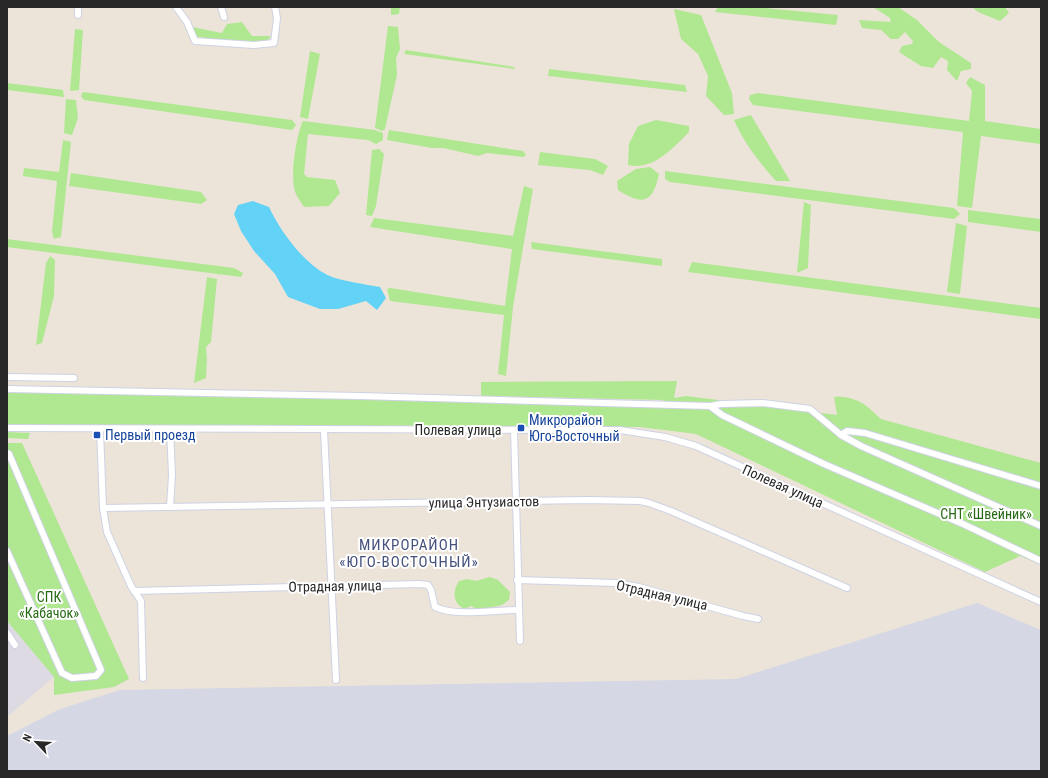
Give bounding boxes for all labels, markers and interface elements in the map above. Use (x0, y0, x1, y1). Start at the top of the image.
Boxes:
place label: Микрорайон Юго-Восточный (529, 412, 620, 444)
street label: Полевая улица (415, 422, 501, 438)
marker: Микрорайон Юго-Восточный (516, 423, 526, 433)
place label: Первый проезд (105, 427, 196, 443)
marker: Первый проезд (92, 430, 102, 440)
street label: Полевая улица (740, 461, 826, 511)
street label: улица Энтузиастов (429, 493, 539, 511)
park label: СНТ «Швейник» (940, 506, 1032, 522)
district label: МИКРОРАЙОН «ЮГО-ВОСТОЧНЫЙ» (339, 536, 479, 571)
street label: Отрадная улица (288, 577, 382, 595)
street label: Отрадная улица (615, 577, 709, 613)
park label: СПК «Кабачок» (19, 589, 79, 621)
north arrow (16, 722, 56, 762)
text: N (20, 732, 35, 744)

